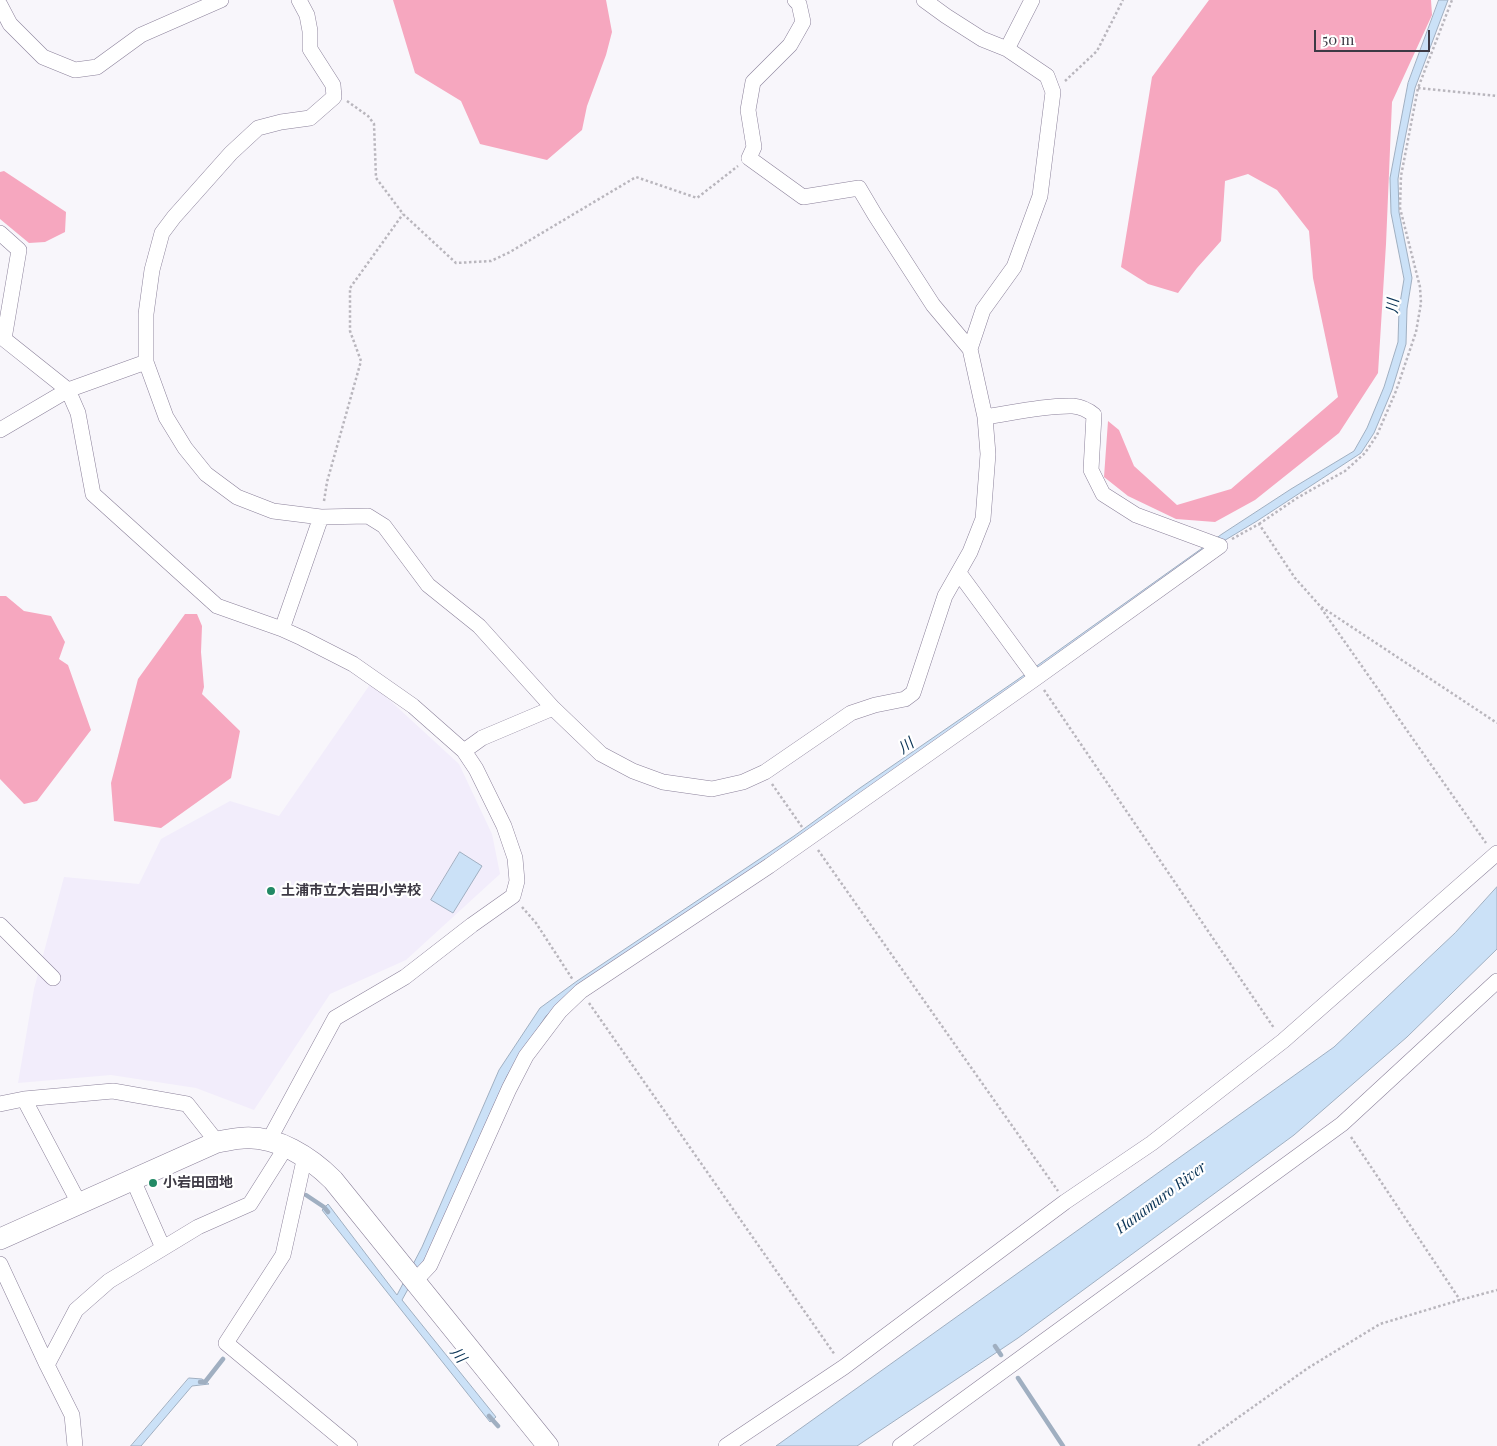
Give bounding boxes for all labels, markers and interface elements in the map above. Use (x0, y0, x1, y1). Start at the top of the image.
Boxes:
scale bar (1317, 20, 1433, 52)
text: 50 m (1322, 29, 1354, 49)
water label: 川 (1383, 298, 1403, 314)
water label: 川 (895, 734, 917, 758)
place label: 土浦市立大岩田小学校 (281, 883, 421, 899)
marker: 土浦市立大岩田小学校 (265, 885, 277, 897)
water label: Hanamuro River (1112, 1158, 1210, 1238)
place label: 小岩田団地 (163, 1175, 233, 1191)
marker: 小岩田団地 (147, 1177, 159, 1189)
water label: 川 (446, 1344, 470, 1366)

